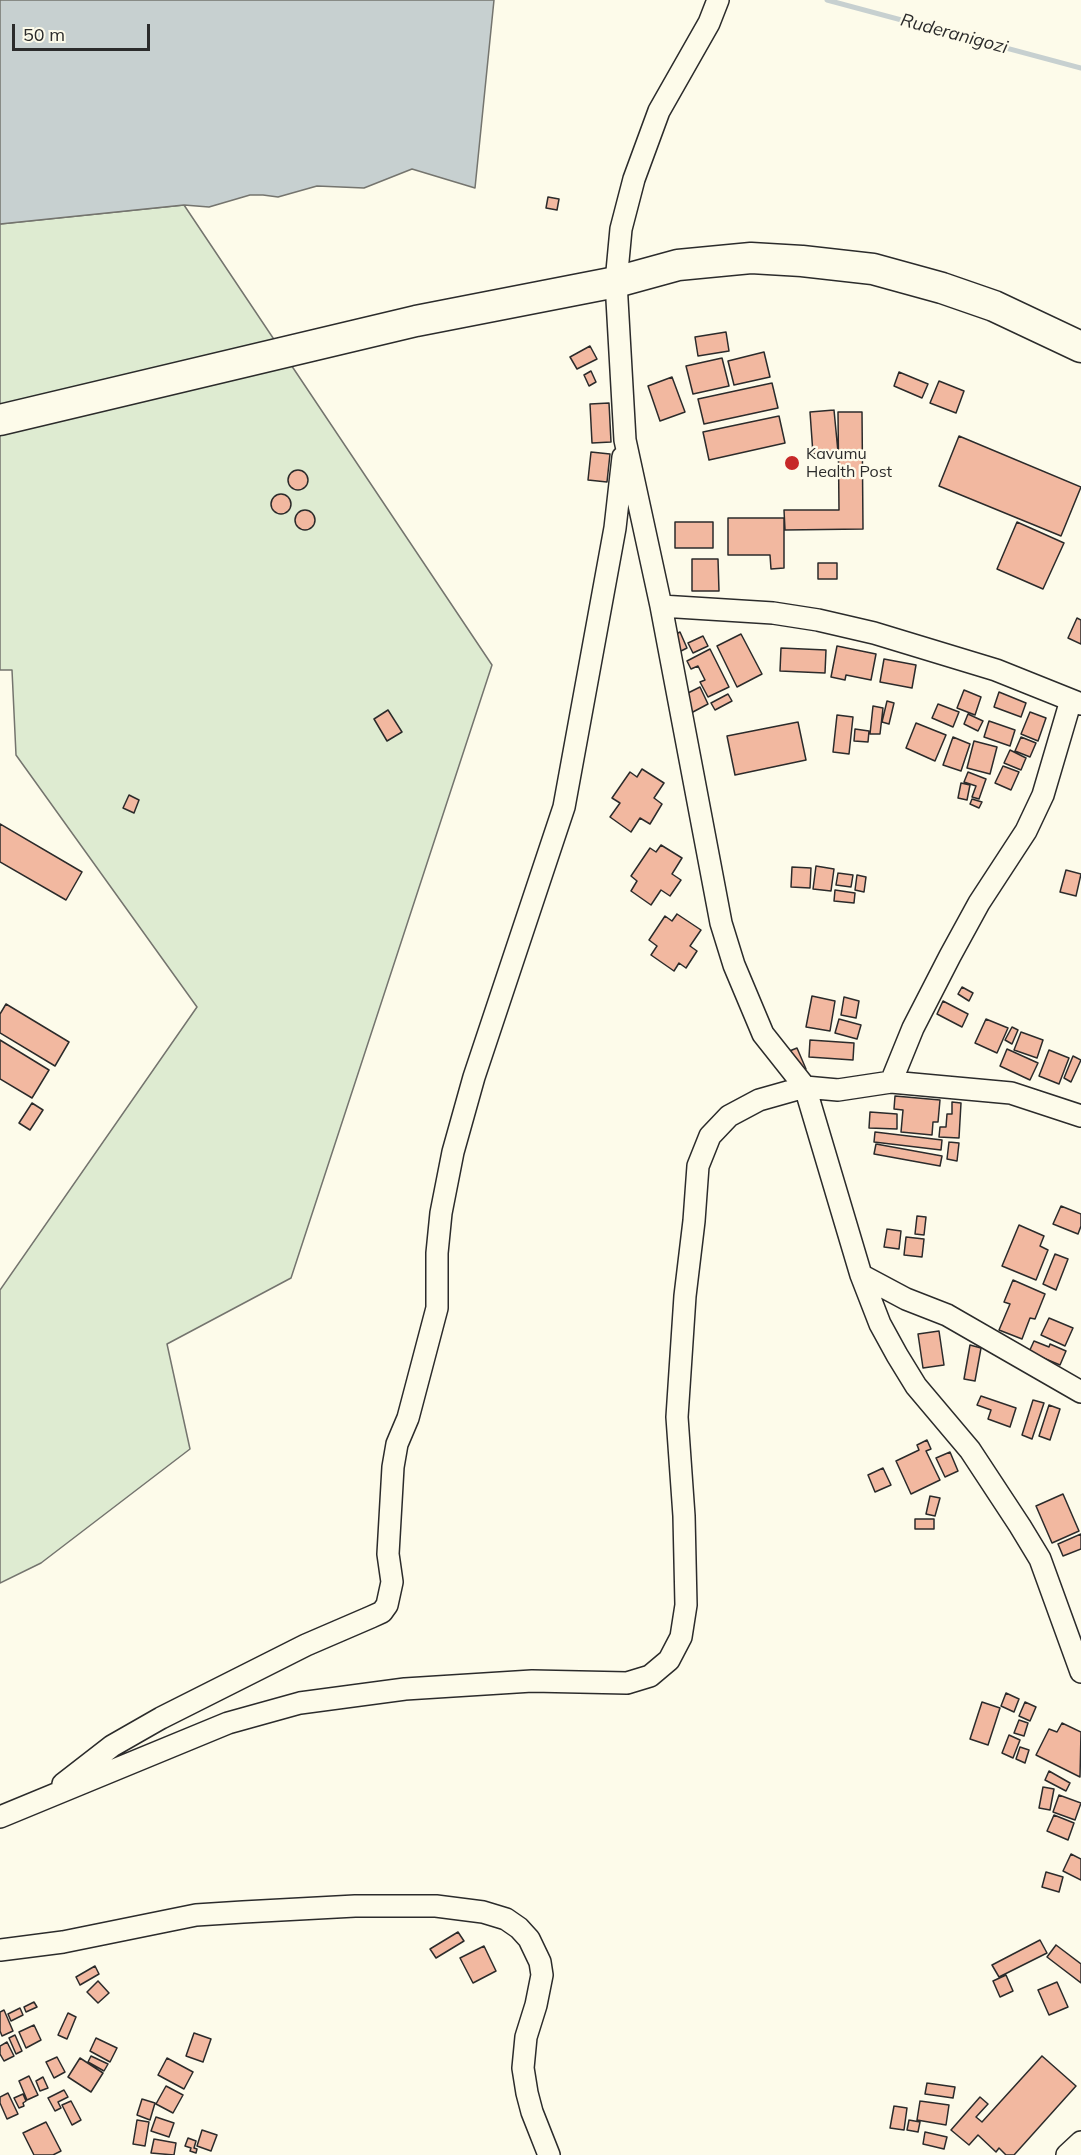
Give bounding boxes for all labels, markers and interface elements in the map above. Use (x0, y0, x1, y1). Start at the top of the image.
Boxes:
water label: Ruderanigozi (898, 9, 1010, 59)
scale bar (15, 12, 153, 50)
text: 50 m (23, 23, 65, 46)
place label: Kavumu Health Post (806, 444, 892, 482)
marker: Kavumu Health Post (783, 454, 801, 472)

